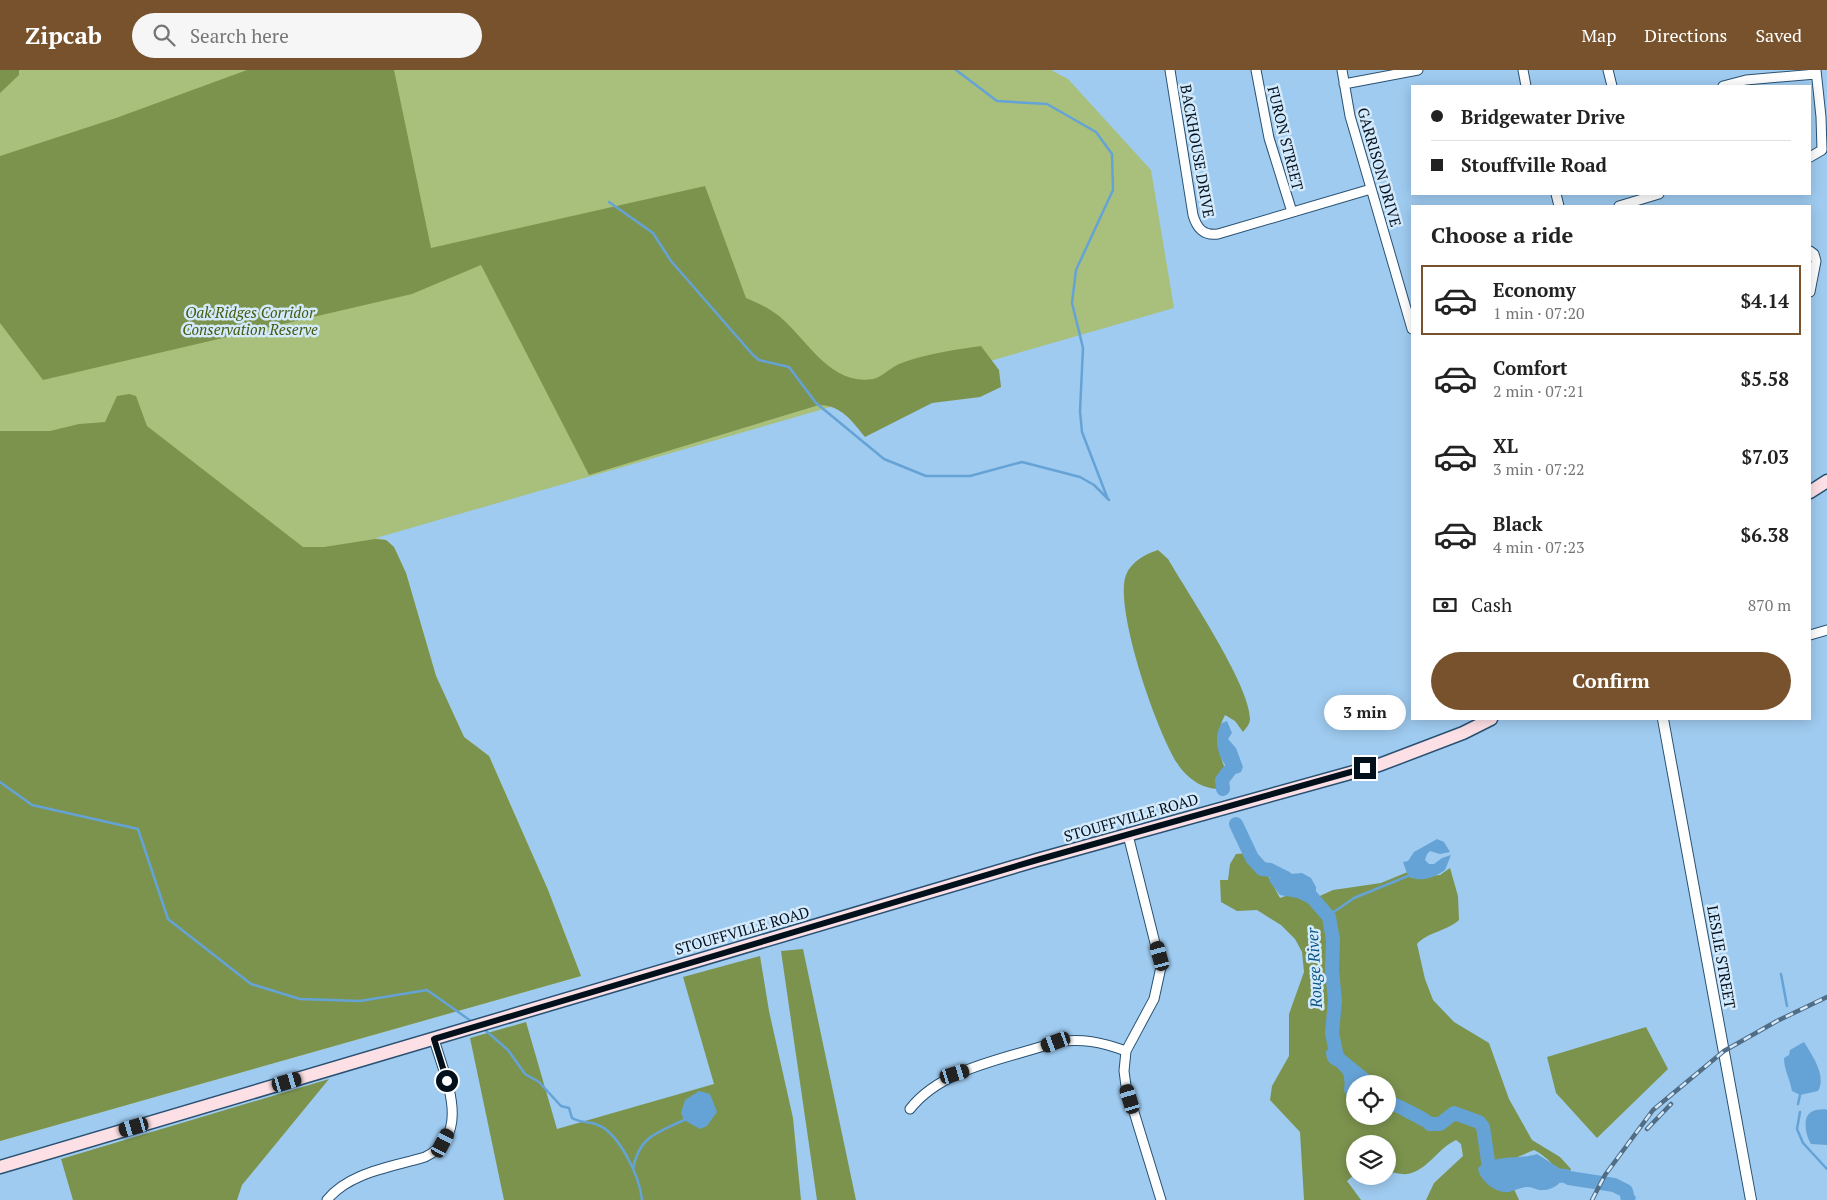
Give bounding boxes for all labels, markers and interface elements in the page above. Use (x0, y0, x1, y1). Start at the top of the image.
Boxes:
search box (132, 13, 482, 58)
text: Zipcab (25, 19, 102, 51)
icon: search (150, 21, 178, 49)
text: Search here (190, 23, 289, 48)
text: Map (1581, 23, 1616, 47)
text: Directions (1644, 23, 1727, 47)
text: Saved (1755, 23, 1802, 47)
street label: BACKHOUSE DRIVE (1176, 83, 1220, 219)
street label: FURON STREET (1263, 84, 1309, 192)
text: Bridgewater Drive (1461, 104, 1625, 129)
street label: GARRISON DRIVE (1353, 105, 1407, 229)
text: Stouffville Road (1461, 152, 1607, 177)
text: Choose a ride (1431, 220, 1573, 249)
text: Economy (1493, 277, 1576, 302)
icon: car (1433, 278, 1478, 323)
text: $4.14 (1740, 288, 1789, 313)
park label: Oak Ridges Corridor Conservation Reserve (182, 302, 318, 339)
text: 1 min · 07:20 (1493, 302, 1585, 324)
text: Comfort (1493, 355, 1568, 380)
icon: car (1433, 356, 1478, 401)
text: $5.58 (1740, 366, 1789, 391)
text: 2 min · 07:21 (1493, 380, 1585, 402)
text: XL (1493, 433, 1518, 458)
icon: car (1433, 434, 1478, 479)
text: $7.03 (1741, 444, 1789, 469)
text: 3 min · 07:22 (1493, 458, 1585, 480)
text: Black (1493, 511, 1543, 536)
icon: car (1433, 512, 1478, 557)
text: $6.38 (1740, 522, 1789, 547)
text: 4 min · 07:23 (1493, 536, 1585, 558)
icon: cash (1431, 591, 1459, 619)
text: Cash (1471, 592, 1512, 617)
text: 870 m (1748, 594, 1791, 616)
button: Confirm (1431, 652, 1791, 710)
callout: 3 min (1324, 696, 1406, 730)
text: 3 min (1343, 701, 1387, 723)
route end (1354, 757, 1376, 779)
street label: STOUFFVILLE ROAD (1061, 788, 1201, 846)
street label: STOUFFVILLE ROAD (672, 901, 812, 959)
street label: LESLIE STREET (1703, 904, 1741, 1010)
water label: Rouge River (1301, 926, 1327, 1010)
car (1148, 940, 1171, 972)
car (1039, 1030, 1072, 1054)
car (938, 1062, 971, 1086)
route start (436, 1070, 458, 1092)
car (270, 1071, 303, 1093)
map controls (1346, 1075, 1396, 1185)
button: locate (1346, 1075, 1396, 1125)
car (1118, 1082, 1141, 1116)
car (117, 1116, 150, 1138)
car (429, 1126, 456, 1160)
button: layers (1346, 1135, 1396, 1185)

